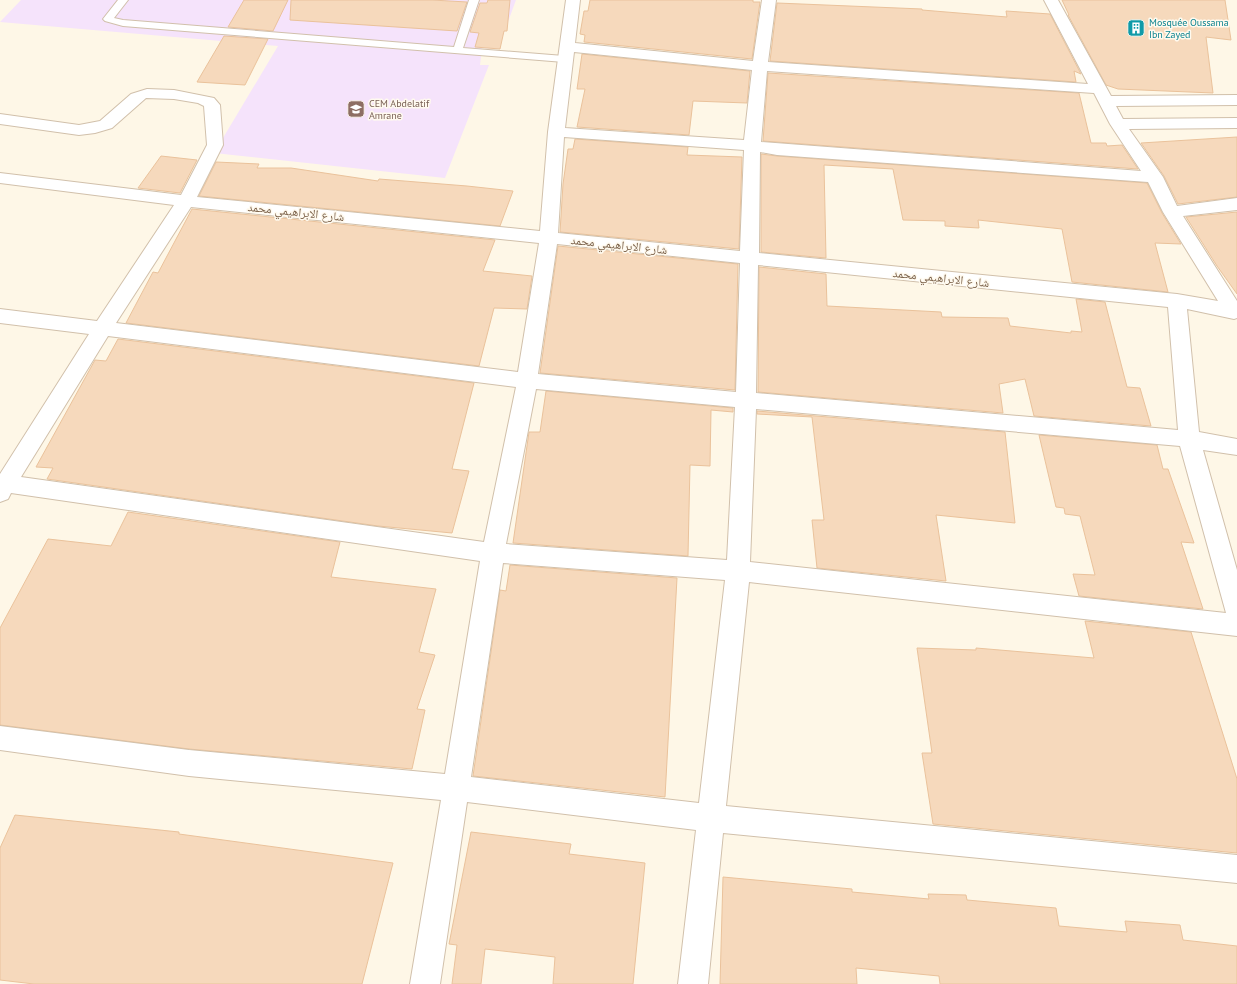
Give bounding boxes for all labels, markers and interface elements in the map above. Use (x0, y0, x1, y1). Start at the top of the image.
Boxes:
place label: Mosquée Oussama Ibn Zayed (1149, 16, 1229, 41)
building icon: Mosquée Oussama Ibn Zayed (1126, 18, 1146, 38)
place label: CEM Abdelatif Amrane (369, 97, 430, 122)
school or university icon: CEM Abdelatif Amrane (346, 99, 366, 119)
street label: شارع الابراهيمي محمد (247, 199, 345, 227)
street label: شارع الابراهيمي محمد (570, 232, 668, 260)
street label: شارع الابراهيمي محمد (892, 265, 990, 293)

